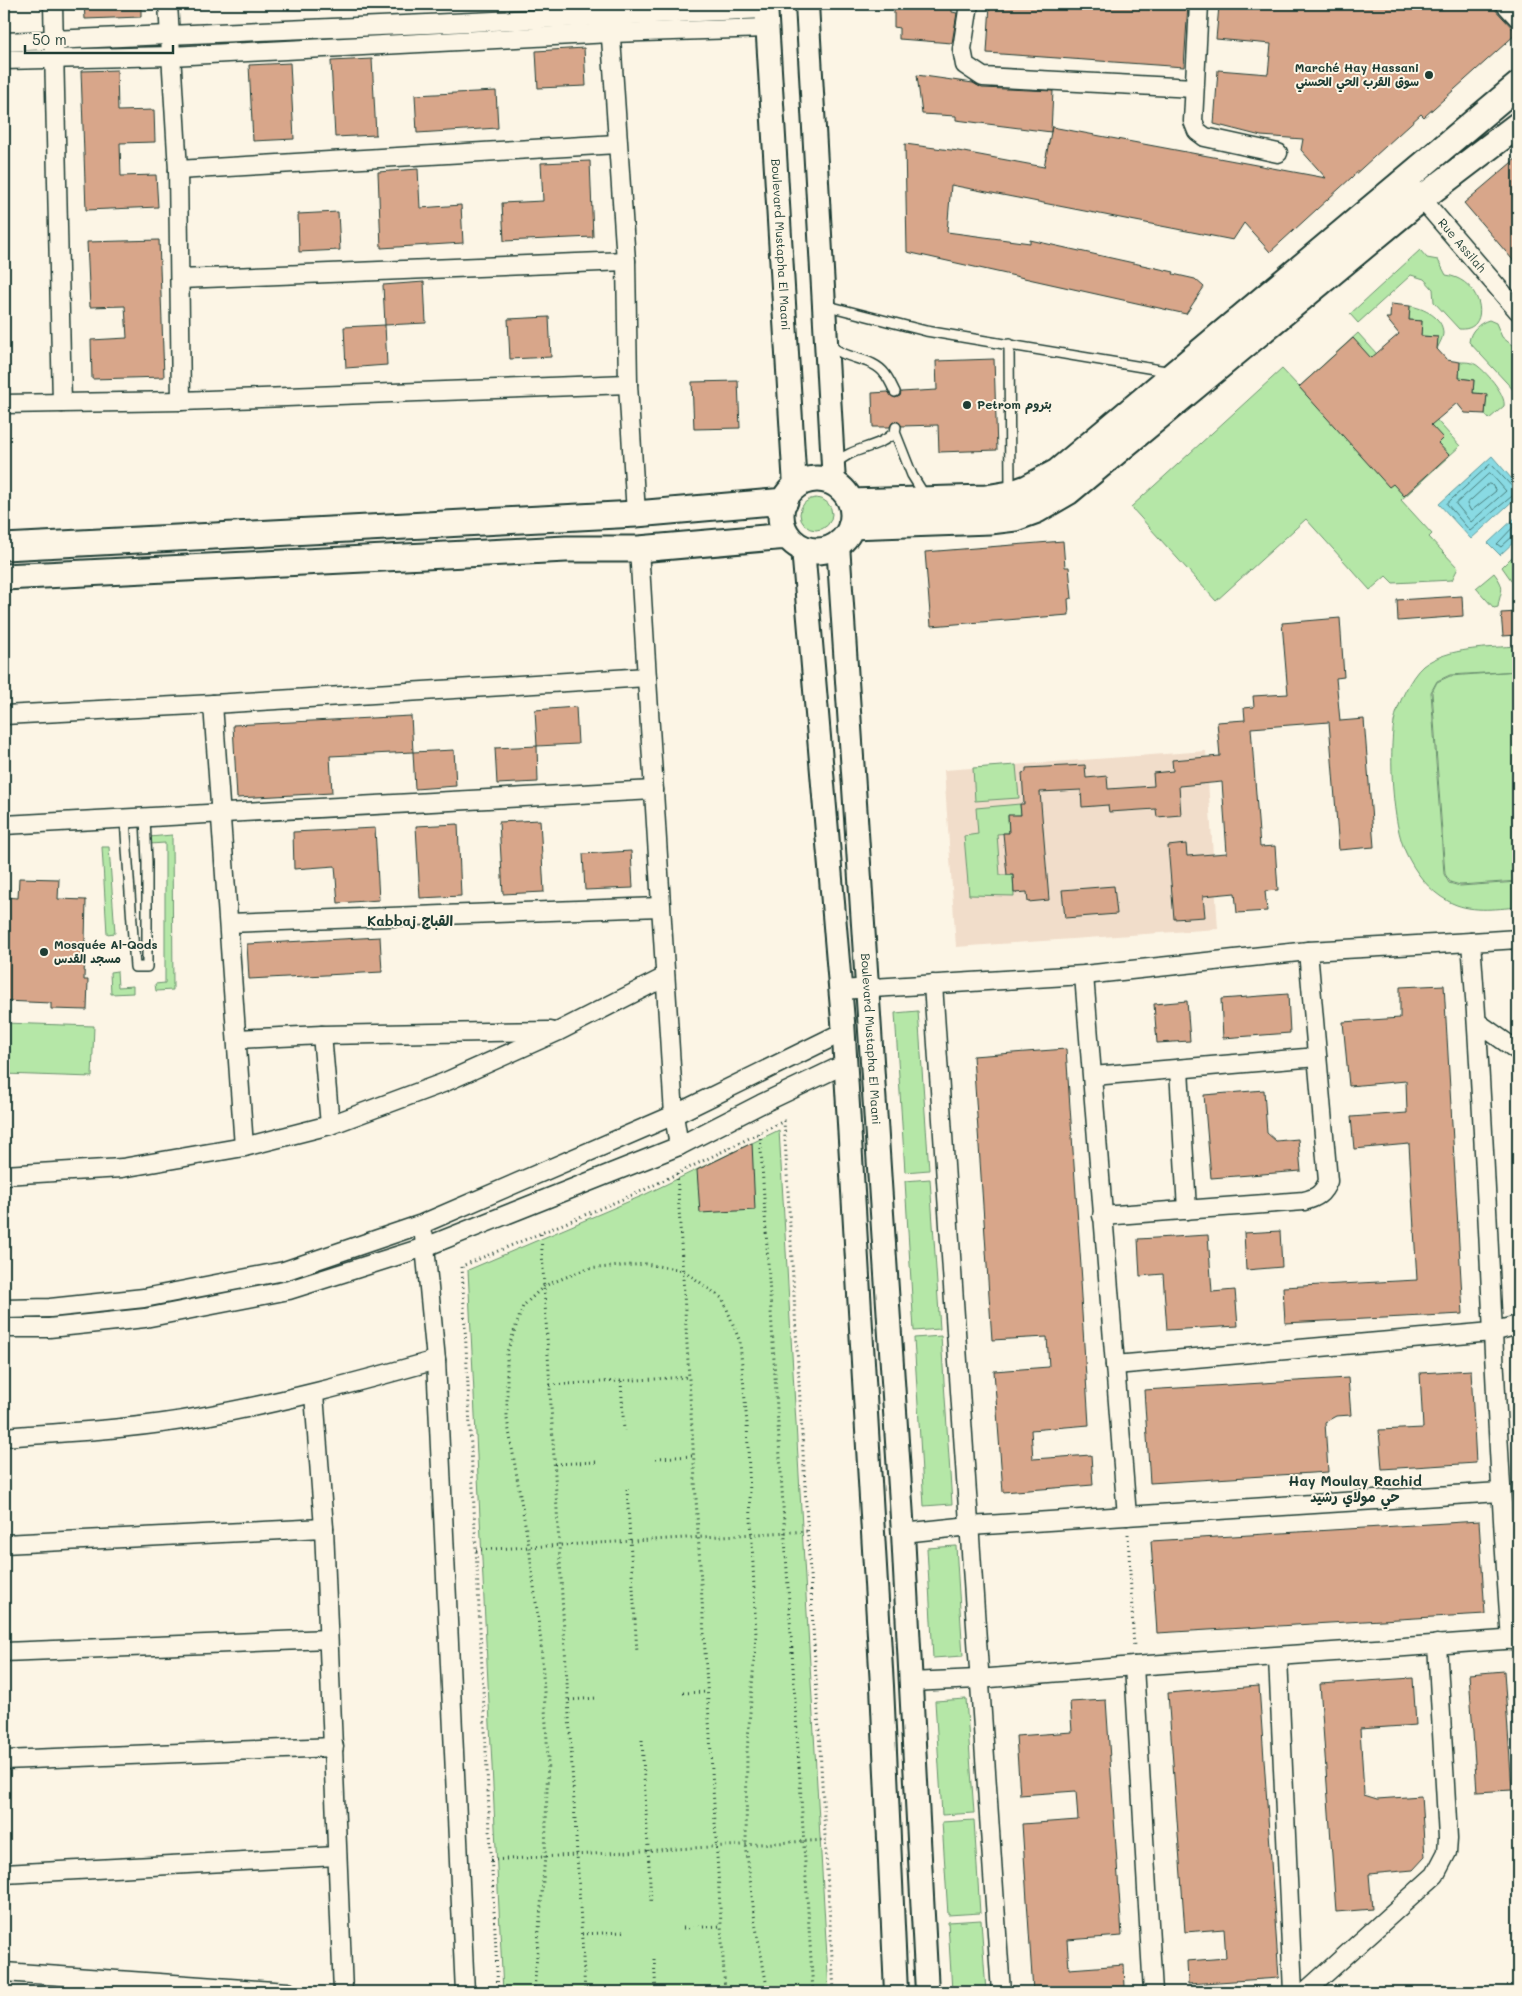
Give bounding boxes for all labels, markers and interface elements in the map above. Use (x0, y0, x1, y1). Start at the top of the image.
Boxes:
scale bar (25, 22, 172, 54)
text: 50 m (32, 29, 67, 49)
place label: Marché Hay Hassani سوق القرب الحي الحسني (1295, 59, 1419, 93)
marker: Marché Hay Hassani سوق القرب الحي الحسني (1423, 69, 1435, 81)
street label: Boulevard Mustapha El Maani (768, 158, 795, 331)
street label: Rue Assilah (1435, 215, 1491, 276)
place label: Petrom بتروم (977, 396, 1052, 414)
marker: Petrom بتروم (961, 399, 973, 411)
district label: Kabbaj القباج (367, 911, 453, 930)
place label: Mosquée Al-Qods مسجد القدس (54, 936, 158, 966)
marker: Mosquée Al-Qods مسجد القدس (38, 946, 50, 958)
street label: Boulevard Mustapha El Maani (858, 953, 885, 1125)
district label: Hay Moulay Rachid حي مولاي رشيد (1288, 1471, 1422, 1510)

